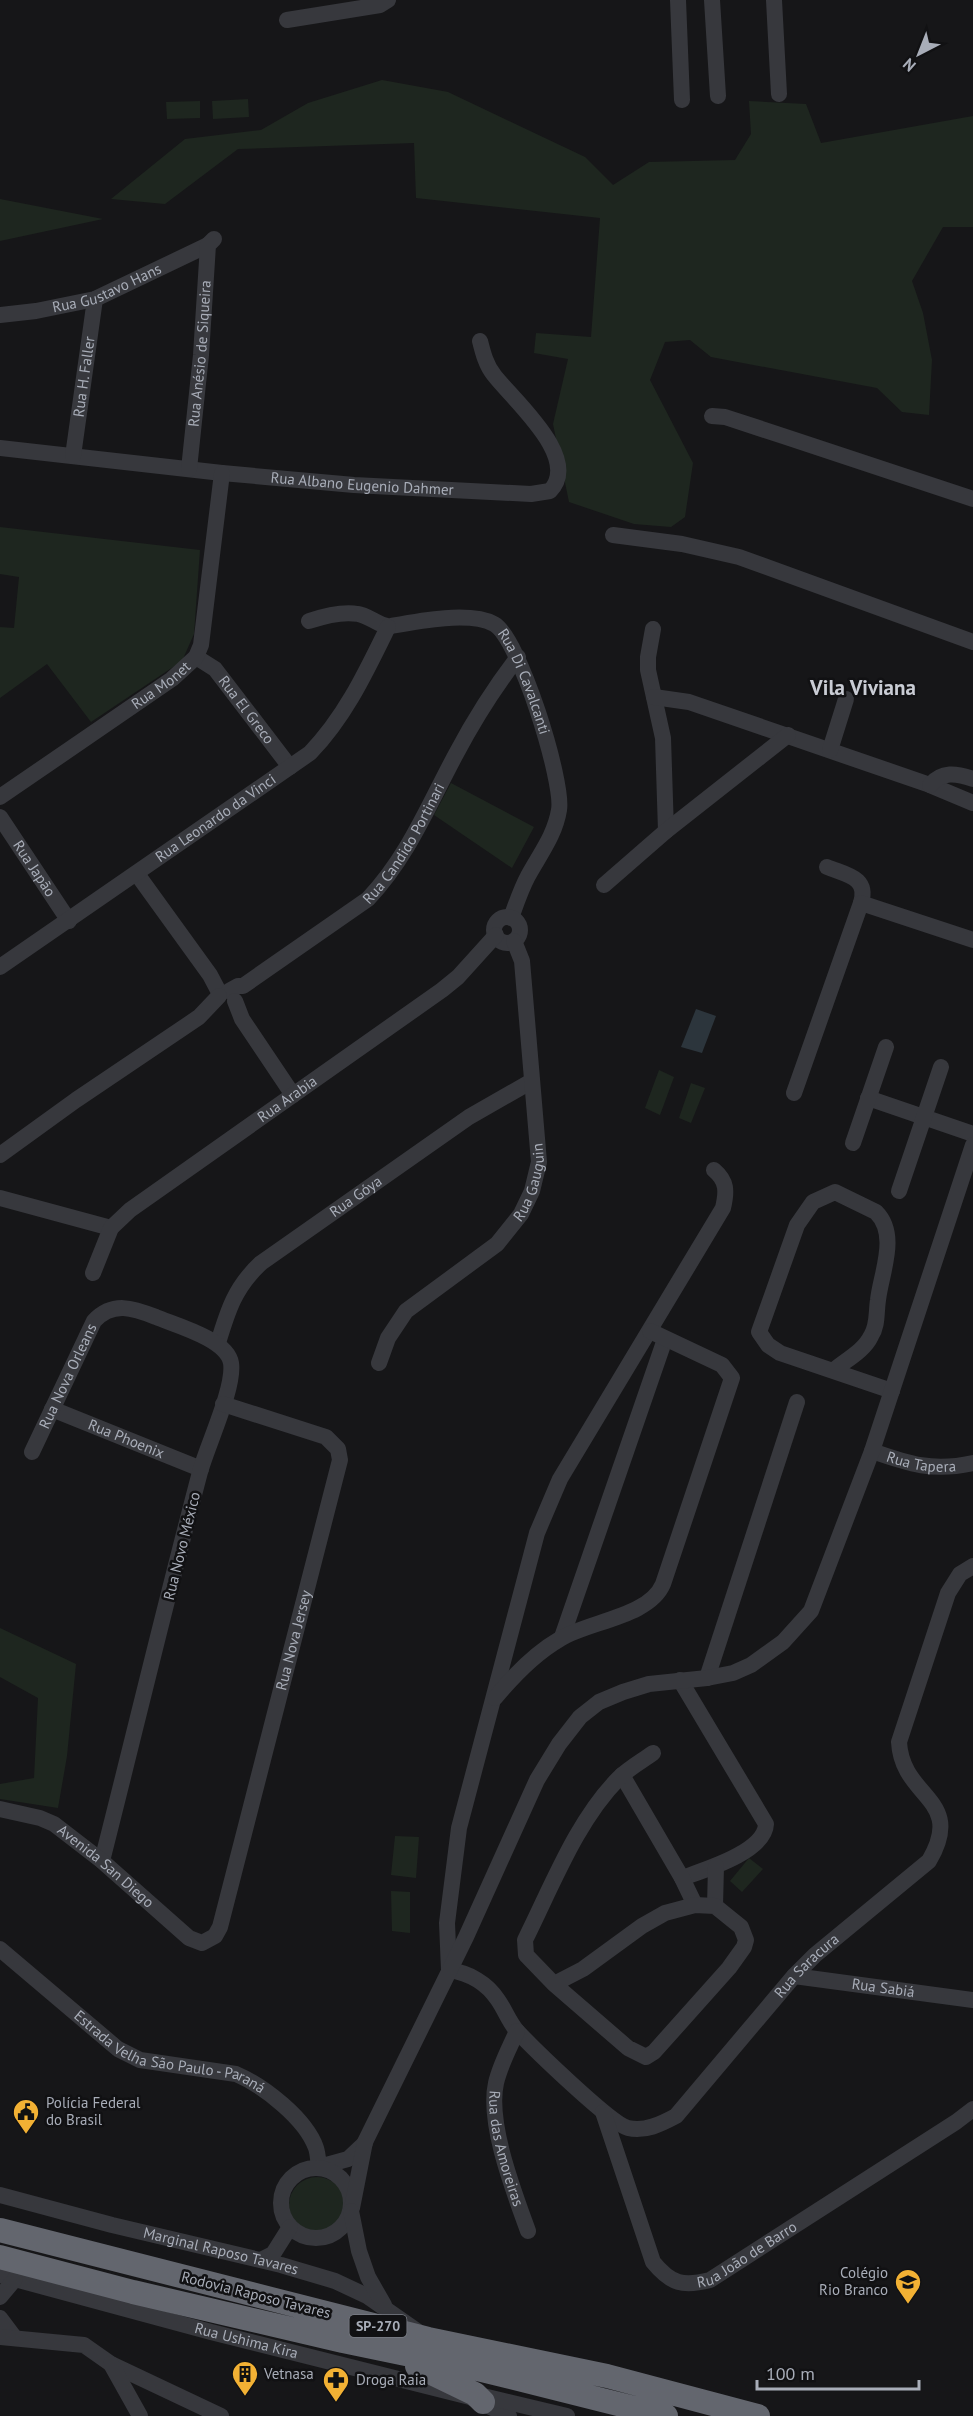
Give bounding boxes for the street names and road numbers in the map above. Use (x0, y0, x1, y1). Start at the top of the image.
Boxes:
street label: Rua Gustavo Hans (51, 259, 164, 316)
street label: Rua Anésio de Siqueira (184, 280, 215, 428)
street label: Rua H. Faller (69, 335, 99, 418)
street label: Rua Albano Eugenio Dahmer (270, 467, 454, 499)
street label: Rua Di Cavalcanti (494, 625, 554, 737)
street label: Rua Monet (127, 657, 194, 713)
street label: Rua El Greco (215, 672, 279, 748)
street label: Rua Leonardo da Vinci (151, 769, 279, 866)
street label: Rua Candido Portinari (358, 780, 448, 908)
street label: Rua Japão (9, 837, 60, 900)
street label: Rua Arabia (253, 1071, 321, 1126)
street label: Rua Gauguin (509, 1142, 548, 1225)
street label: Rua Góya (326, 1171, 385, 1221)
street label: Rua Nova Orleans (34, 1320, 101, 1432)
street label: Rua Phoenix (85, 1415, 168, 1462)
street label: Rua Tapera (884, 1447, 957, 1476)
street label: Rua Novo México (159, 1490, 204, 1602)
street label: Rua Nova Jersey (271, 1588, 315, 1692)
street label: Avenida San Diego (54, 1820, 158, 1912)
street label: Rua Saracura (770, 1929, 843, 2001)
street label: Rua Sabiá (851, 1974, 916, 2001)
street label: Estrada Velha São Paulo - Paraná (70, 2006, 269, 2097)
street label: Rua das Amoreiras (485, 2090, 528, 2209)
street label: Rua João de Barro (695, 2217, 800, 2292)
street label: Marginal Raposo Tavares (142, 2223, 301, 2279)
street label: Rodovia Raposo Tavares (180, 2267, 333, 2322)
road number: SP-270 (350, 2315, 406, 2337)
street label: Rua Ushima Kira (193, 2318, 300, 2363)

